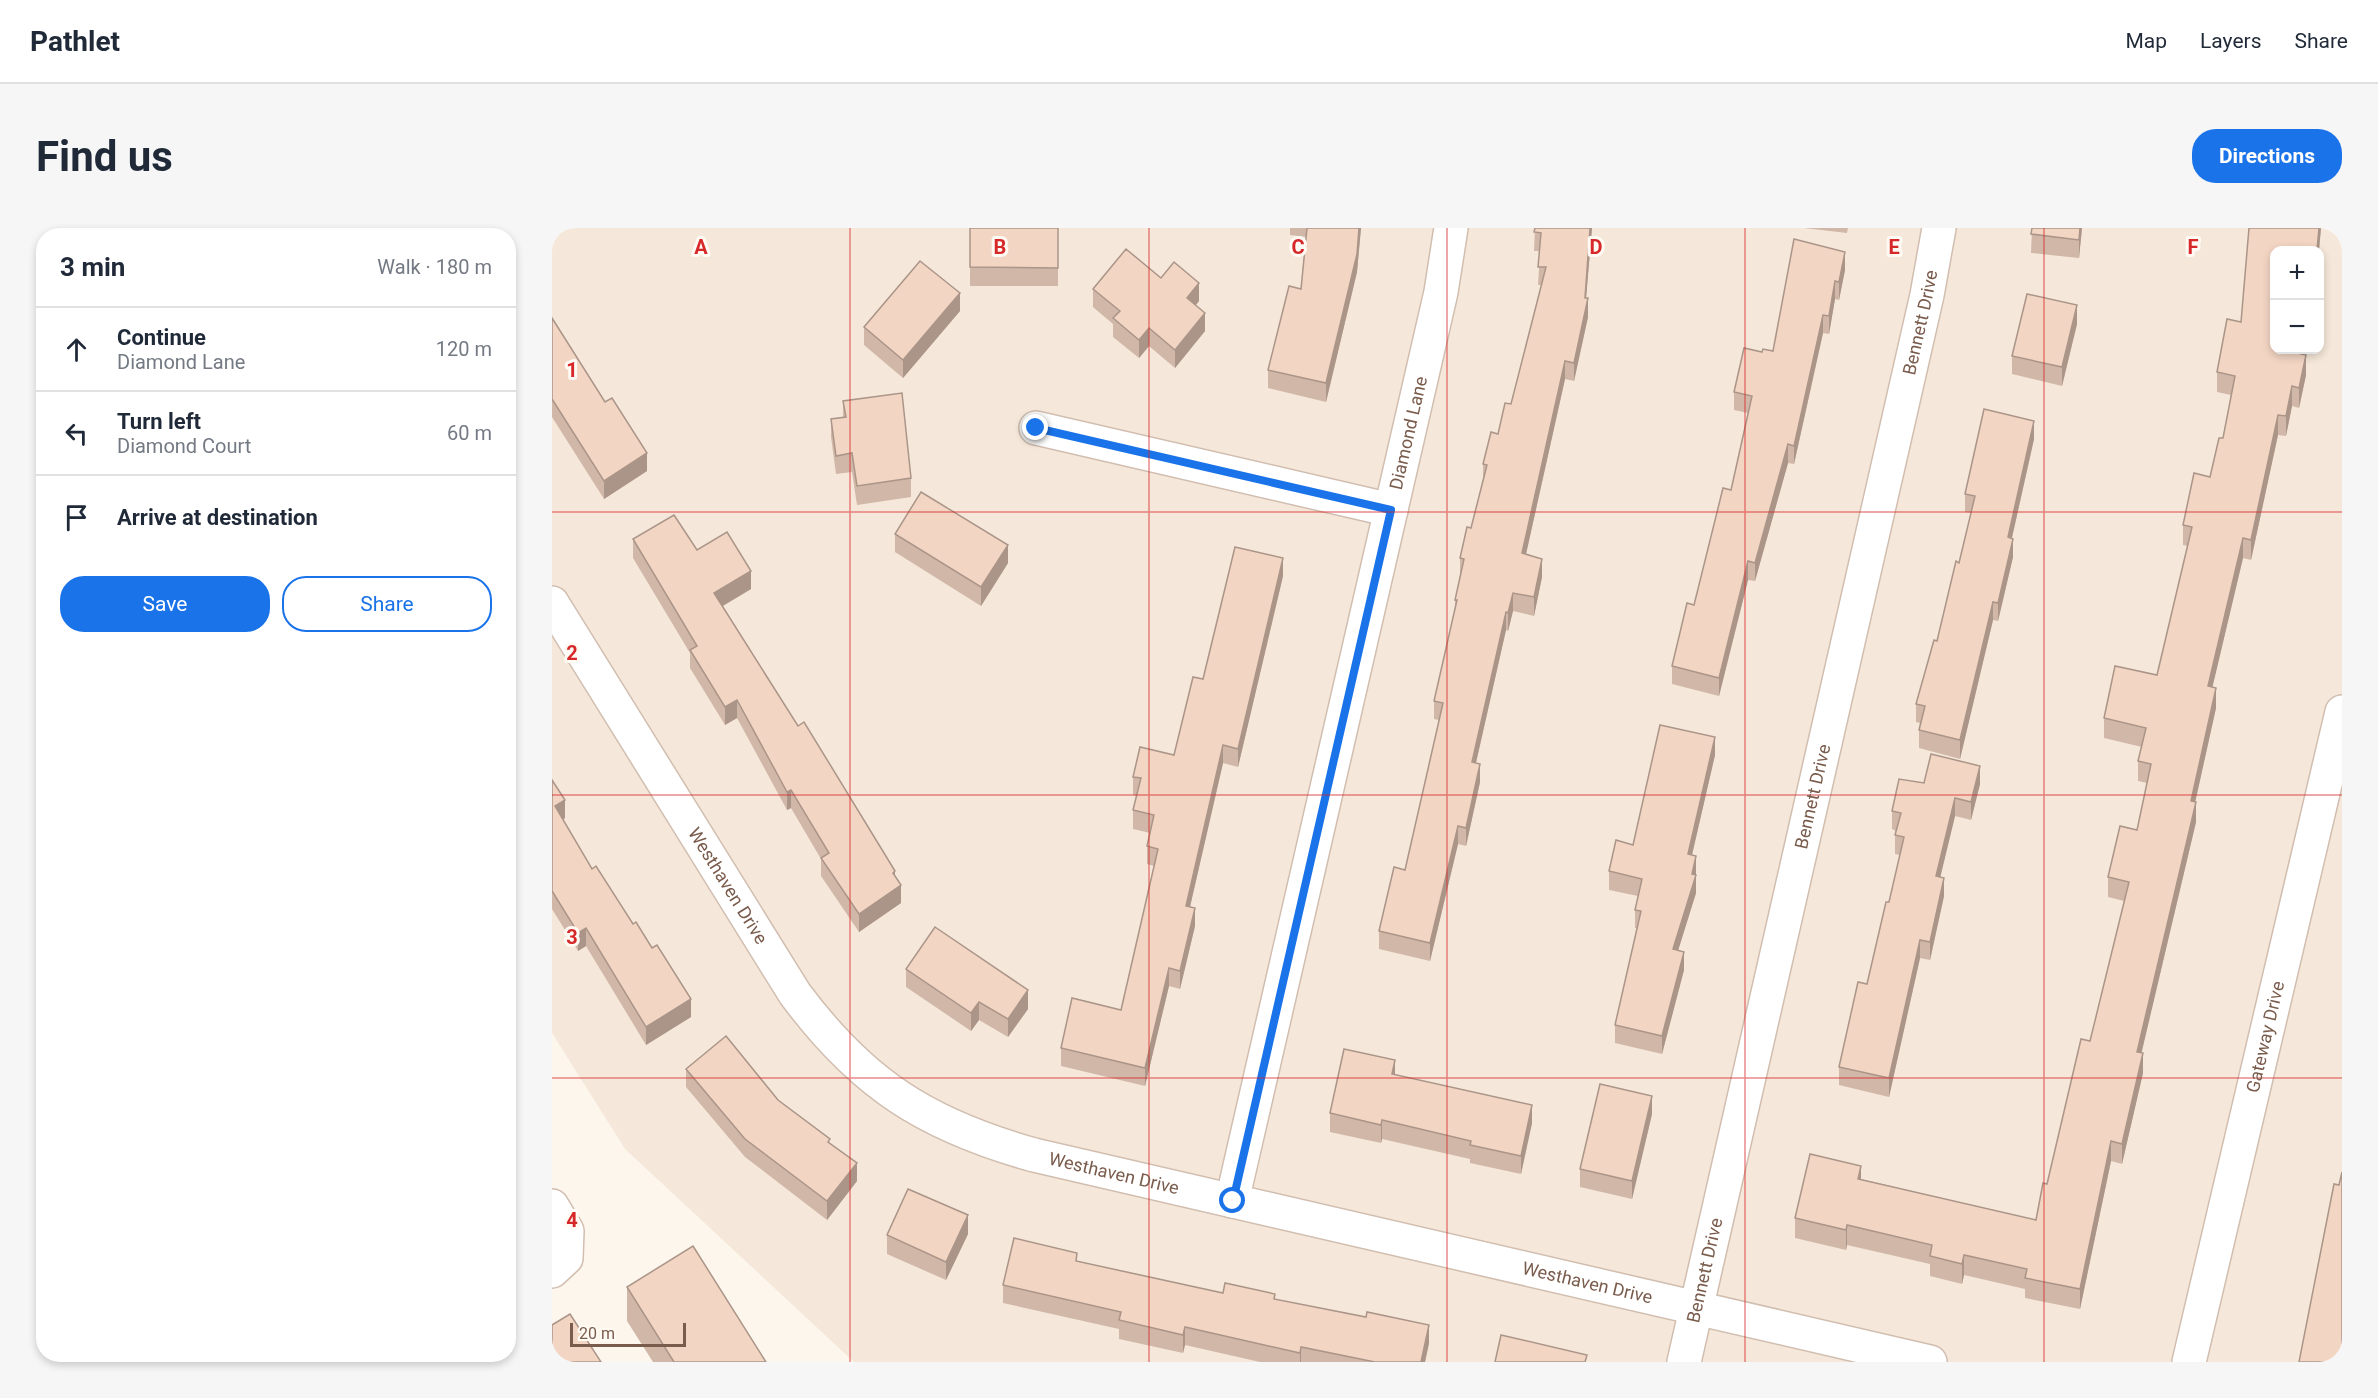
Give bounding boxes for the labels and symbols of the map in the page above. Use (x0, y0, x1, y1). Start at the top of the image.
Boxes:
text: A (694, 235, 708, 259)
text: B (994, 235, 1006, 259)
text: C (1291, 235, 1305, 259)
text: D (1590, 235, 1603, 259)
text: E (1888, 235, 1900, 259)
text: F (2188, 235, 2199, 259)
street label: Bennett Drive (1898, 268, 1941, 377)
text: 1 (566, 358, 578, 382)
street label: Diamond Lane (1385, 374, 1431, 492)
route end (1022, 414, 1048, 440)
text: 2 (566, 641, 578, 665)
street label: Bennett Drive (1790, 742, 1834, 851)
street label: Westhaven Drive (684, 824, 772, 948)
text: 3 (566, 925, 578, 949)
street label: Gateway Drive (2242, 979, 2288, 1095)
street label: Westhaven Drive (1047, 1148, 1181, 1198)
route start (1219, 1187, 1245, 1213)
text: 4 (566, 1208, 578, 1232)
street label: Bennett Drive (1682, 1216, 1726, 1325)
street label: Westhaven Drive (1520, 1257, 1655, 1308)
scale bar (570, 1320, 686, 1348)

